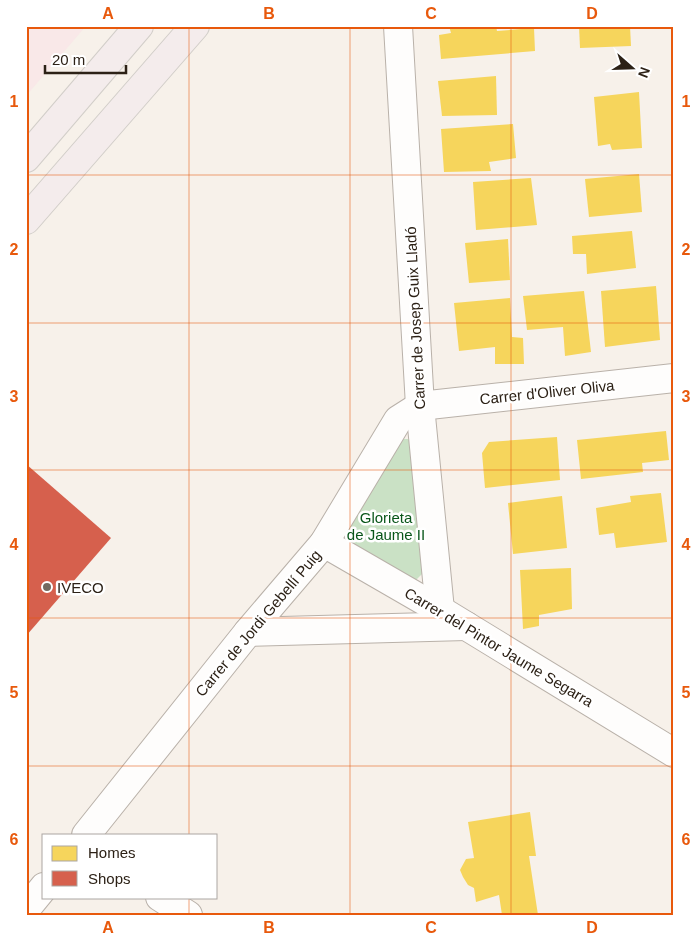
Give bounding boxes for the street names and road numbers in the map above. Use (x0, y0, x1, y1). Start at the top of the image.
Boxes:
street label: Carrer de Josep Guix Lladó (402, 226, 428, 410)
street label: Carrer d'Oliver Oliva (479, 376, 616, 408)
street label: Carrer de Jordi Gebellí Puig (192, 546, 324, 700)
street label: Carrer del Pintor Jaume Segarra (402, 584, 597, 710)

